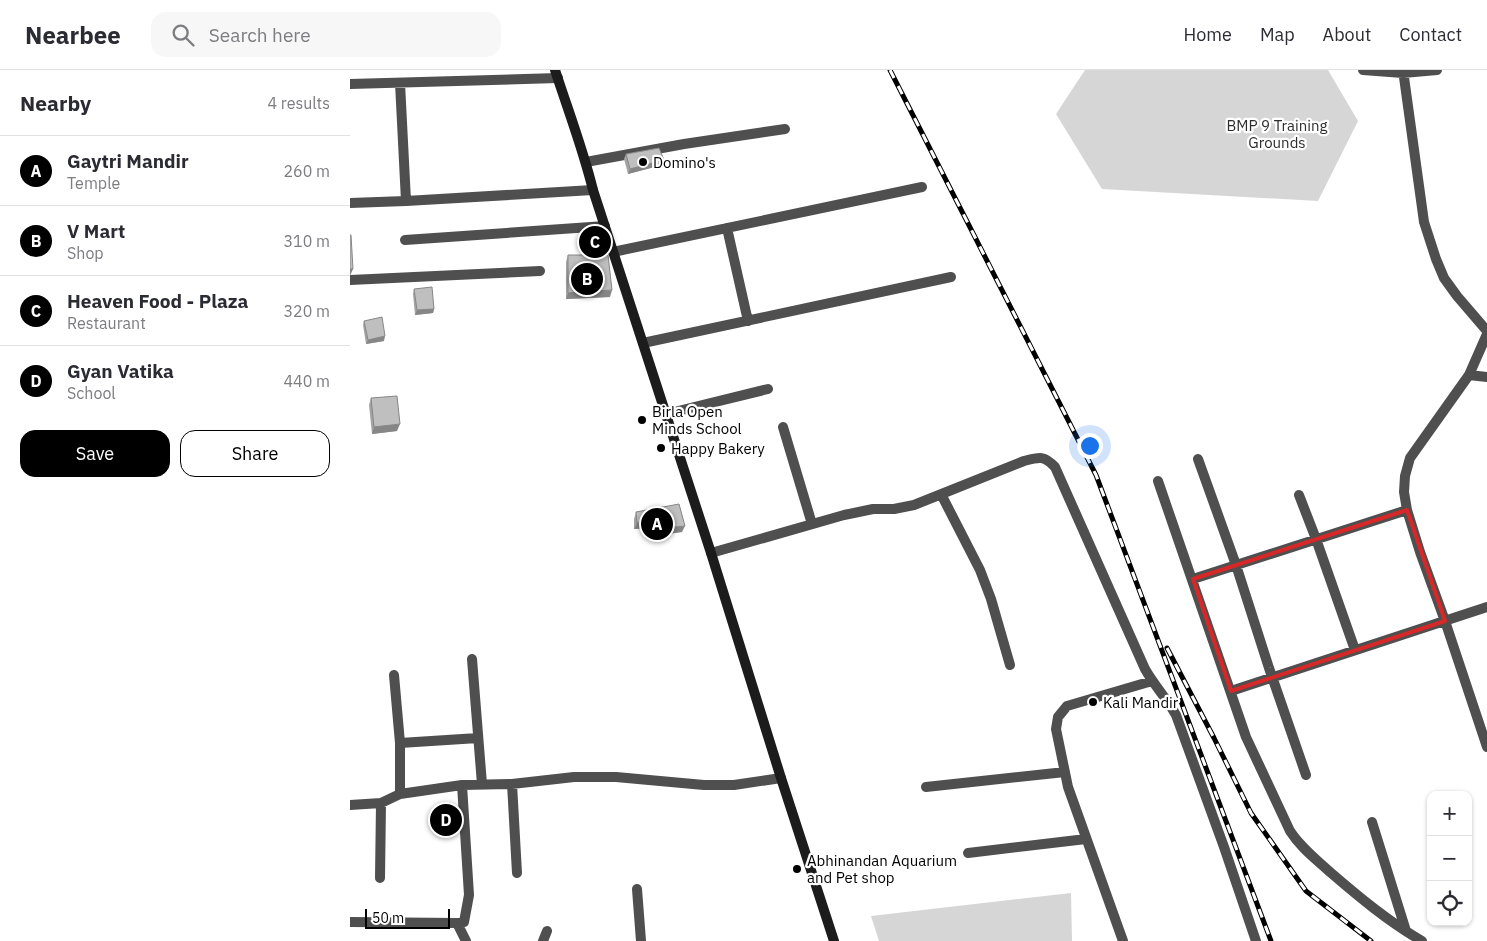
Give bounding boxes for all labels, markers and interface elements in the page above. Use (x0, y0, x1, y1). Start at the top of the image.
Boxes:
search box (151, 12, 501, 57)
text: Nearbee (25, 19, 121, 51)
icon: search (169, 21, 197, 49)
text: Search here (209, 23, 311, 47)
text: Home (1184, 23, 1232, 46)
text: Map (1260, 23, 1295, 46)
text: About (1323, 23, 1371, 46)
text: Contact (1399, 23, 1462, 46)
text: Nearby (20, 89, 91, 117)
text: 4 results (267, 93, 330, 113)
park label: BMP 9 Training Grounds (1227, 116, 1328, 152)
text: Gaytri Mandir (67, 149, 189, 173)
place label: Domino's (653, 153, 716, 172)
marker: Domino's (637, 156, 649, 168)
text: A (31, 161, 41, 181)
text: 260 m (283, 161, 330, 181)
text: Temple (67, 173, 120, 193)
text: V Mart (67, 219, 125, 243)
pin: C (579, 223, 611, 261)
text: B (31, 231, 41, 251)
text: 310 m (283, 231, 330, 251)
text: Shop (67, 243, 104, 263)
pin: B (571, 260, 603, 298)
text: Heaven Food - Plaza (67, 289, 248, 313)
text: C (31, 301, 41, 321)
text: 320 m (283, 301, 330, 321)
text: Restaurant (67, 313, 146, 333)
text: Gyan Vatika (67, 359, 174, 383)
text: D (30, 371, 42, 391)
text: 440 m (283, 371, 330, 391)
text: School (67, 383, 116, 403)
place label: Birla Open Minds School (652, 402, 742, 438)
marker: Birla Open Minds School (636, 414, 648, 426)
button: Save (20, 430, 170, 477)
button: Share (180, 430, 330, 477)
your location (1077, 433, 1103, 459)
place label: Happy Bakery (671, 439, 765, 458)
marker: Happy Bakery (655, 442, 667, 454)
pin: A (641, 505, 673, 543)
place label: Kali Mandir (1103, 693, 1179, 712)
marker: Kali Mandir (1087, 696, 1099, 708)
map controls (1427, 791, 1472, 926)
button: + (1427, 791, 1472, 836)
pin: D (430, 801, 462, 839)
button: − (1427, 836, 1472, 881)
place label: Abhinandan Aquarium and Pet shop (807, 851, 957, 887)
marker: Abhinandan Aquarium and Pet shop (791, 863, 803, 875)
button: locate (1427, 881, 1472, 926)
scale bar (365, 906, 450, 929)
text: 50 m (372, 909, 404, 927)

